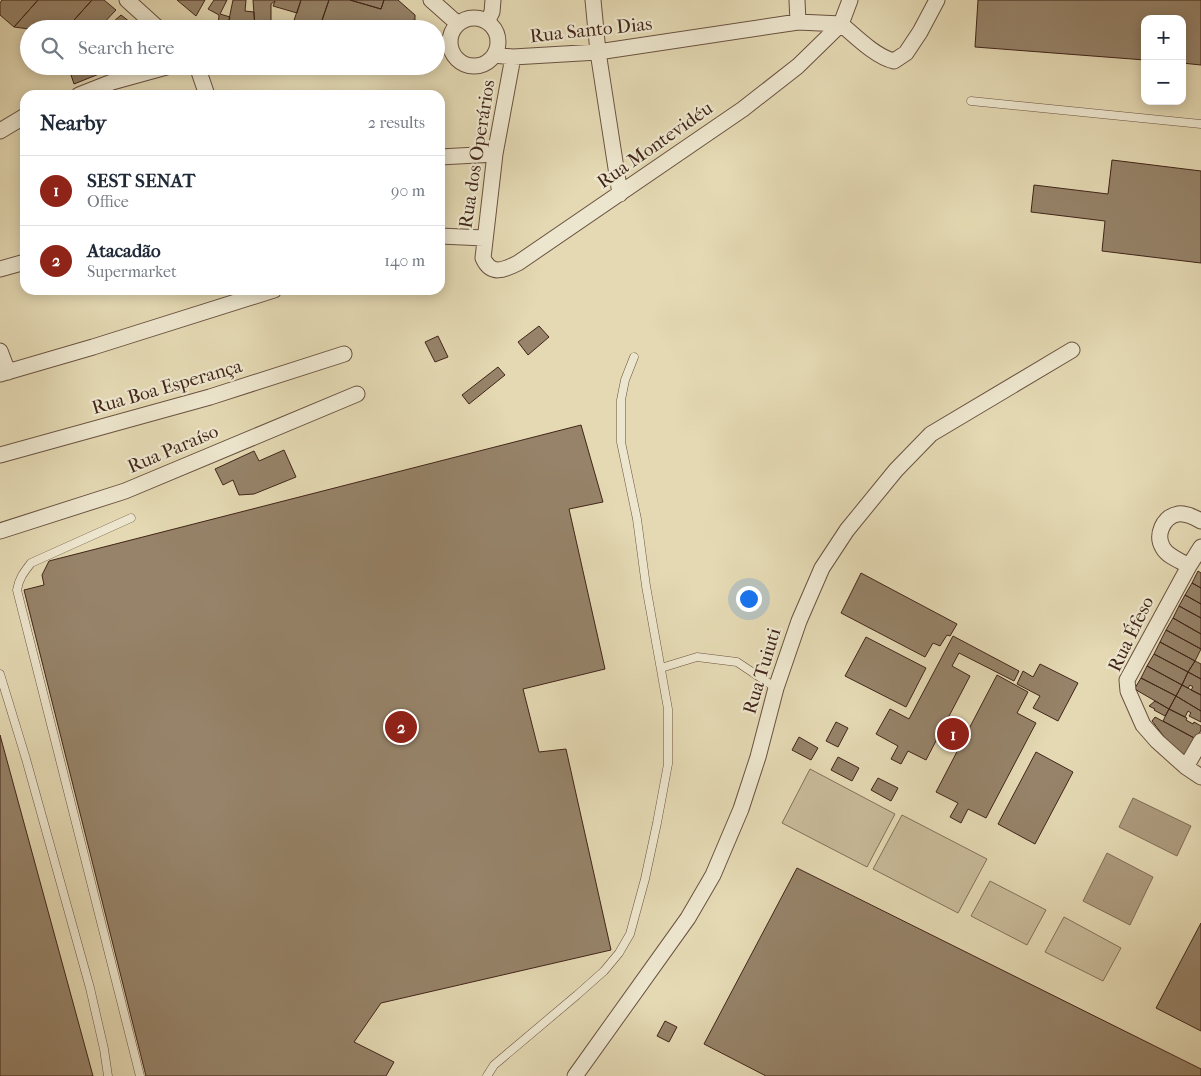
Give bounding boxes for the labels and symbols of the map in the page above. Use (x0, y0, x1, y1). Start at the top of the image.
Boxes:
street label: Rua Santo Dias (529, 13, 653, 47)
street label: Rua dos Operários (454, 78, 500, 230)
street label: Rua Montevidéu (593, 97, 717, 193)
street label: Rua Boa Esperança (89, 355, 245, 419)
street label: Rua Paraíso (124, 420, 222, 478)
your location (736, 586, 762, 612)
street label: Rua Éfeso (1103, 593, 1159, 675)
street label: Rua Tuiuti (739, 625, 786, 717)
pin: 2 (385, 708, 417, 746)
pin: 1 (937, 715, 969, 753)

